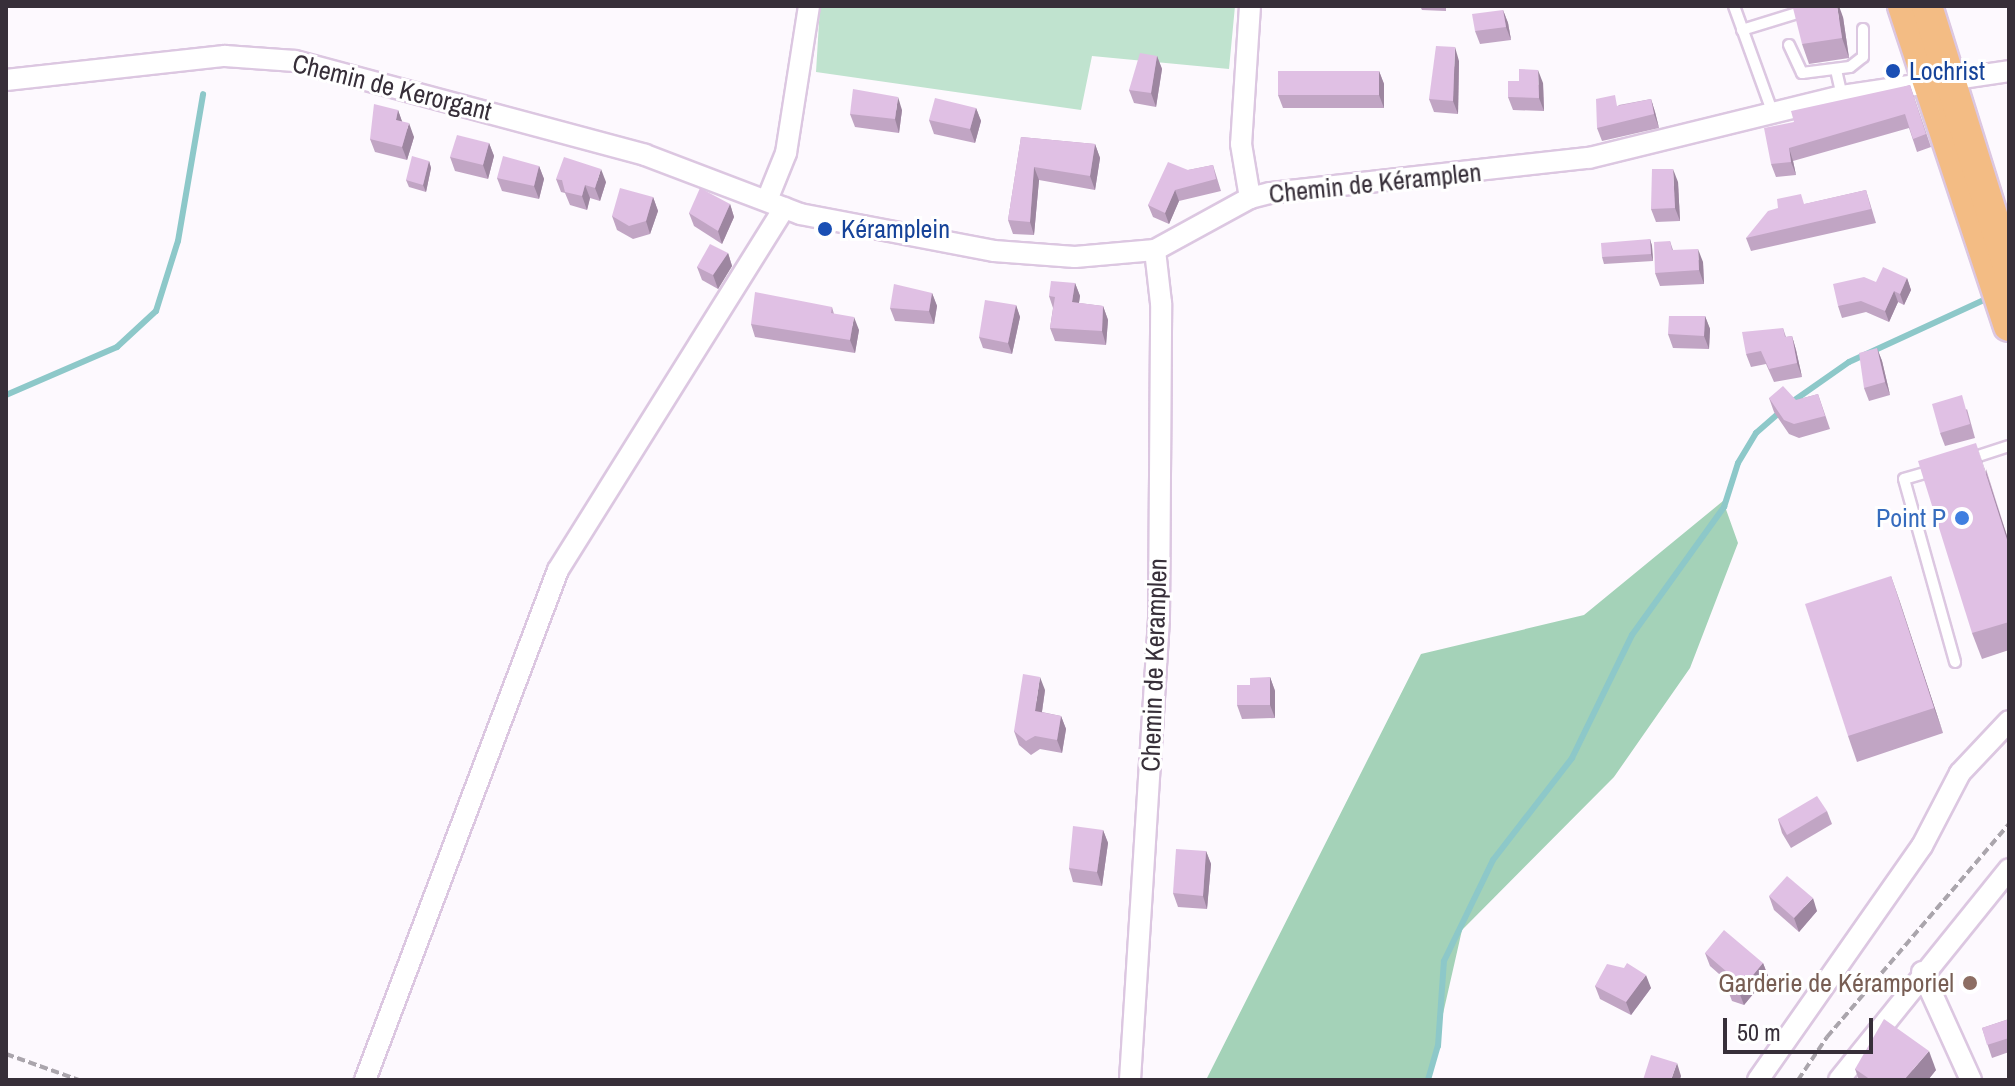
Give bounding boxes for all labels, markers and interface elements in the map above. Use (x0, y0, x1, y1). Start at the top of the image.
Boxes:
street label: Chemin de Kerorgant (289, 47, 495, 127)
place label: Lochrist (1909, 55, 1985, 87)
marker: Lochrist (1884, 62, 1902, 80)
street label: Chemin de Kéramplen (1267, 156, 1483, 210)
place label: Kéramplein (841, 213, 950, 245)
marker: Kéramplein (816, 220, 834, 238)
place label: Point P (1876, 502, 1946, 534)
marker: Point P (1953, 509, 1971, 527)
street label: Chemin de Keramplen (1135, 558, 1173, 772)
place label: Garderie de Kéramporiel (1718, 967, 1954, 999)
marker: Garderie de Kéramporiel (1961, 974, 1979, 992)
scale bar (1727, 1002, 1877, 1052)
text: 50 m (1737, 1016, 1781, 1048)

